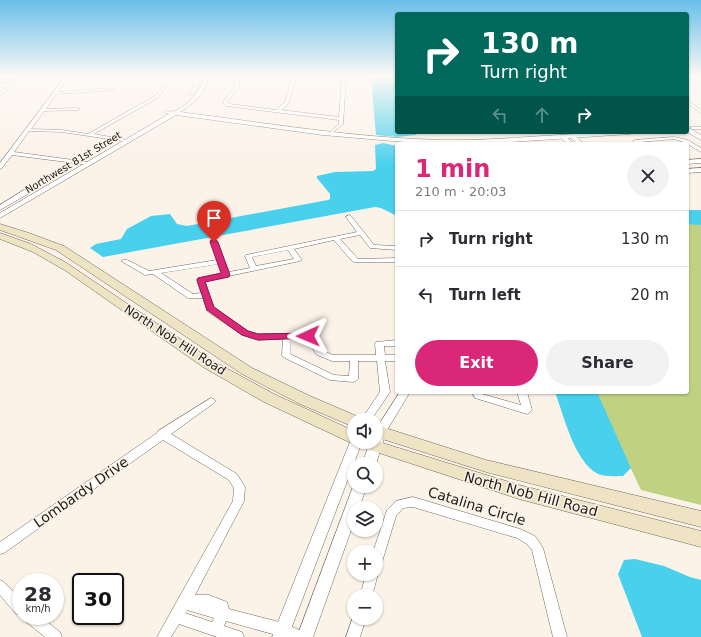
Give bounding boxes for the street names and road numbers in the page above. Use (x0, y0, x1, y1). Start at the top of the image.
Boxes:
street label: Northwest 81st Street (23, 129, 123, 195)
street label: North Nob Hill Road (122, 302, 228, 378)
street label: Lombardy Drive (31, 453, 131, 531)
street label: North Nob Hill Road (462, 468, 600, 520)
street label: Catalina Circle (426, 484, 528, 528)

